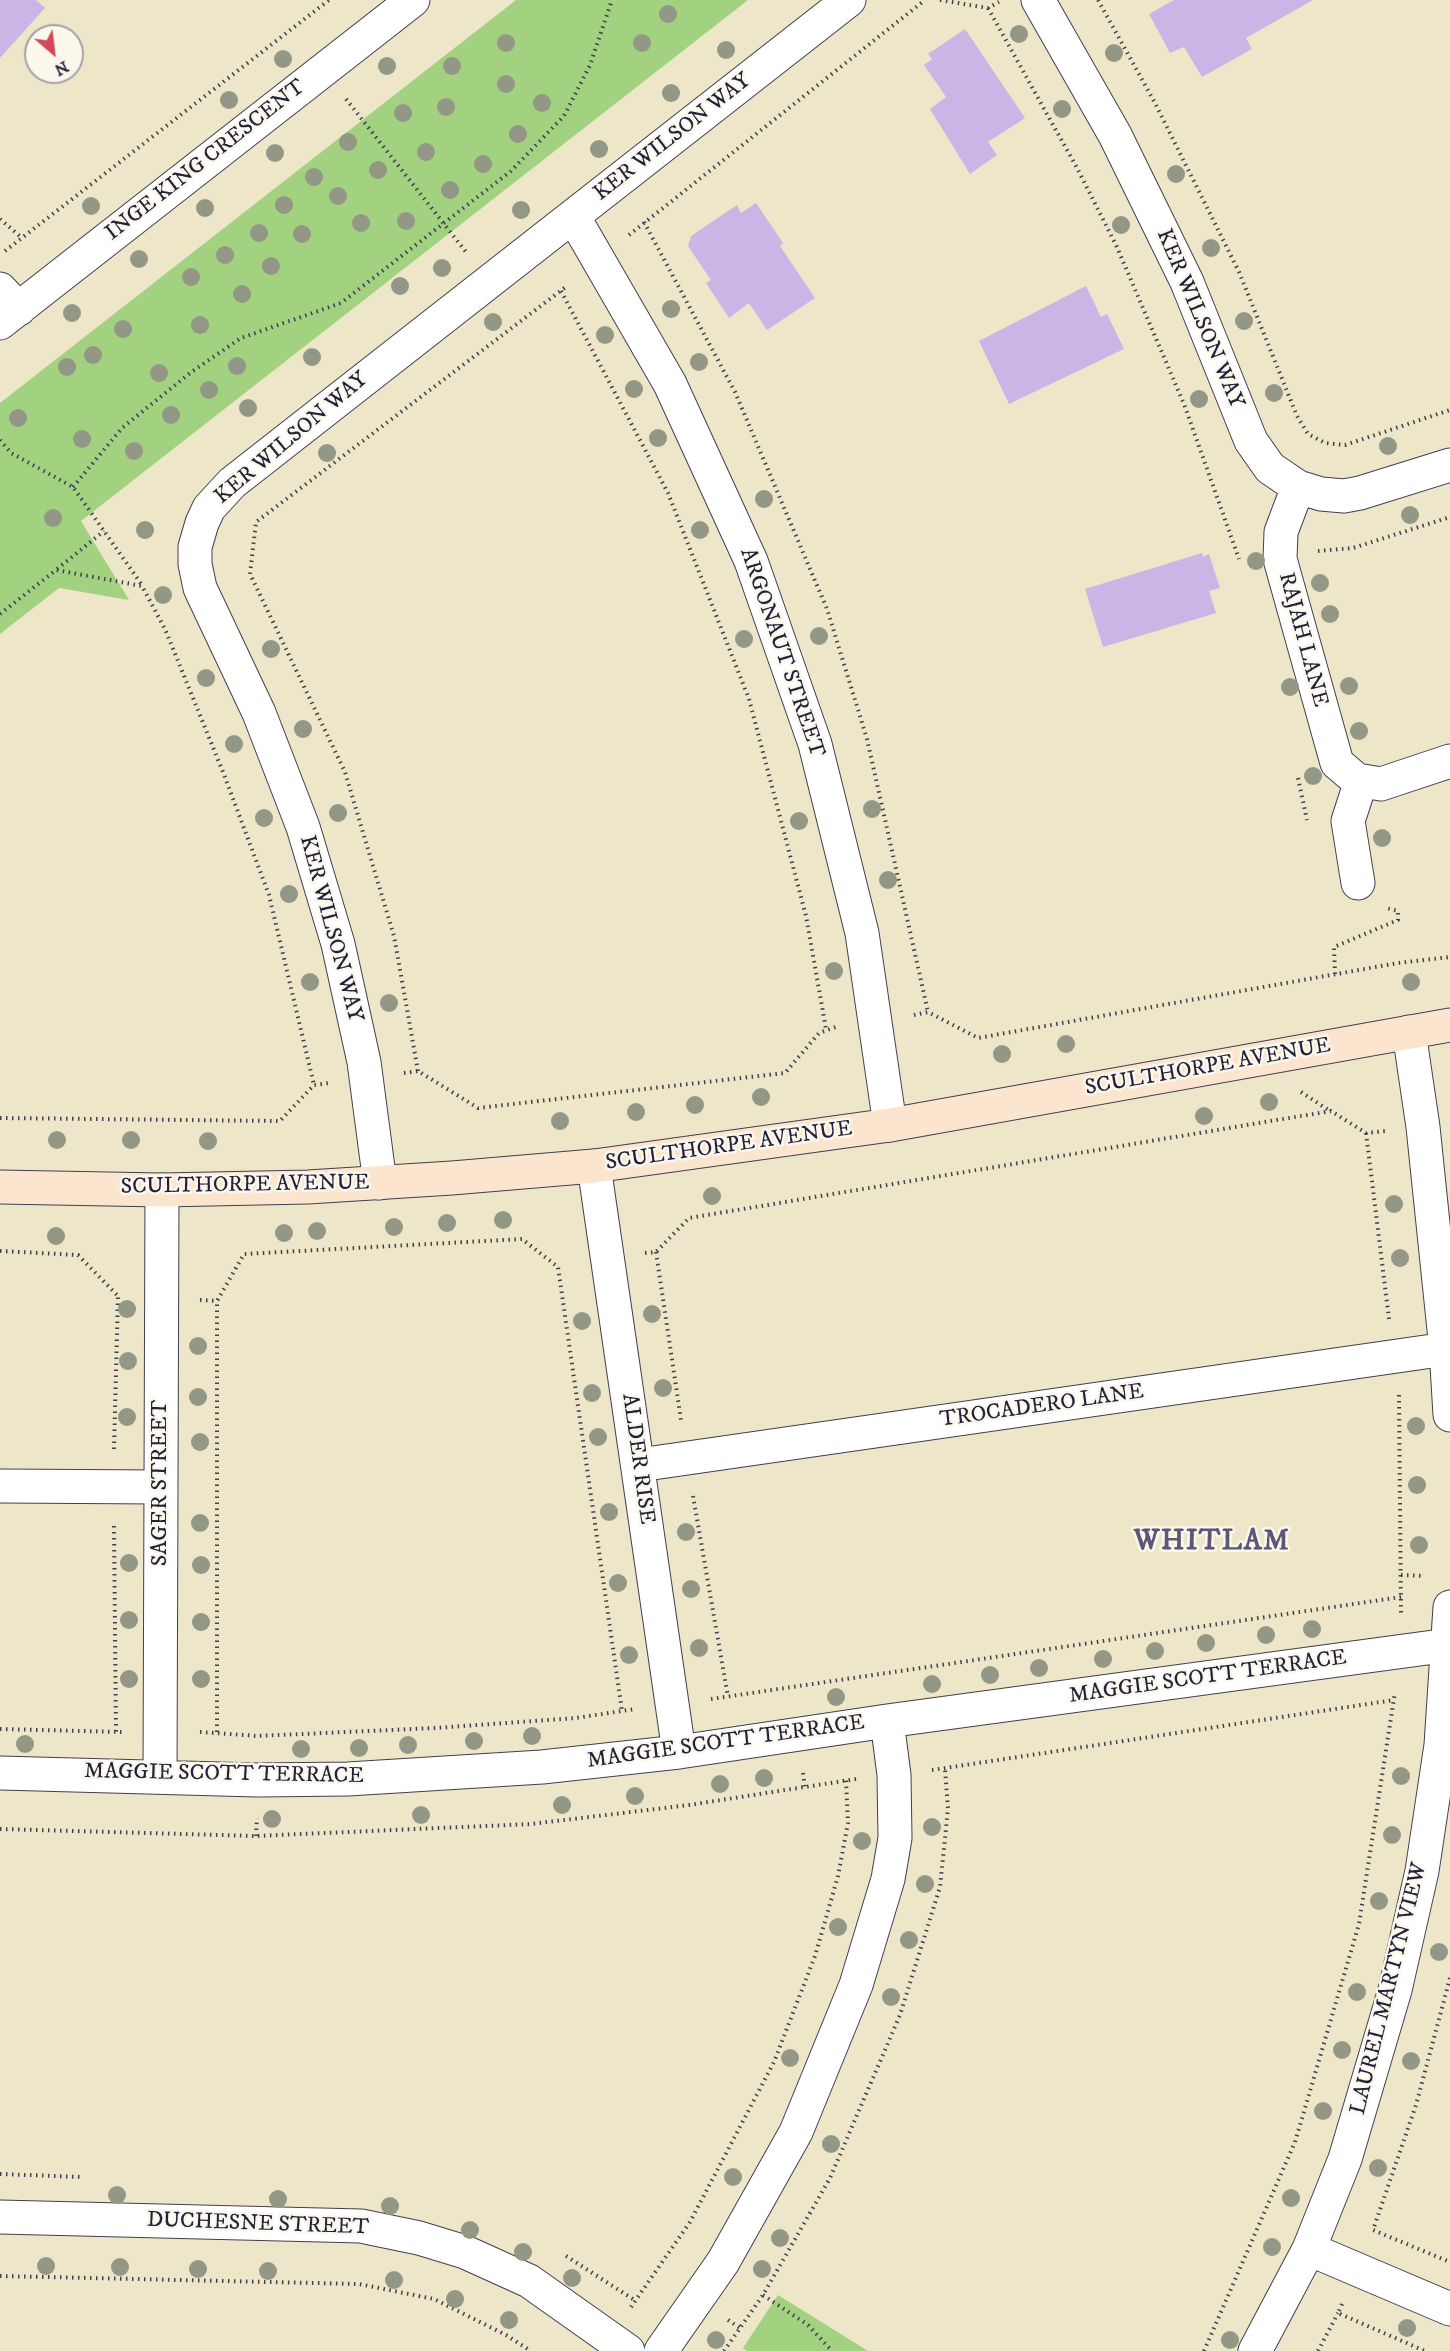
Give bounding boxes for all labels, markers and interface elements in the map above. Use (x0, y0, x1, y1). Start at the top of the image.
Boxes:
north arrow (24, 24, 84, 84)
text: N (51, 56, 72, 80)
street label: KER WILSON WAY (589, 68, 757, 208)
street label: INGE KING CRESCENT (101, 75, 311, 247)
street label: KER WILSON WAY (1149, 225, 1249, 413)
street label: KER WILSON WAY (210, 367, 374, 511)
street label: ARGONAUT STREET (733, 545, 829, 761)
street label: RAJAH LANE (1271, 570, 1333, 710)
street label: KER WILSON WAY (292, 833, 368, 1025)
street label: SCULTHORPE AVENUE (1083, 1033, 1333, 1103)
street label: SCULTHORPE AVENUE (604, 1117, 854, 1177)
street label: SCULTHORPE AVENUE (120, 1171, 370, 1201)
street label: TROCADERO LANE (938, 1380, 1146, 1434)
street label: ALDER RISE (615, 1392, 659, 1526)
street label: SAGER STREET (148, 1400, 174, 1566)
district label: WHITLAM (1134, 1526, 1290, 1560)
street label: MAGGIE SCOTT TERRACE (1068, 1645, 1348, 1711)
street label: MAGGIE SCOTT TERRACE (586, 1710, 866, 1776)
street label: MAGGIE SCOTT TERRACE (84, 1759, 364, 1791)
street label: LAUREL MARTYN VIEW (1346, 1860, 1434, 2118)
street label: DUCHESNE STREET (146, 2208, 370, 2242)

